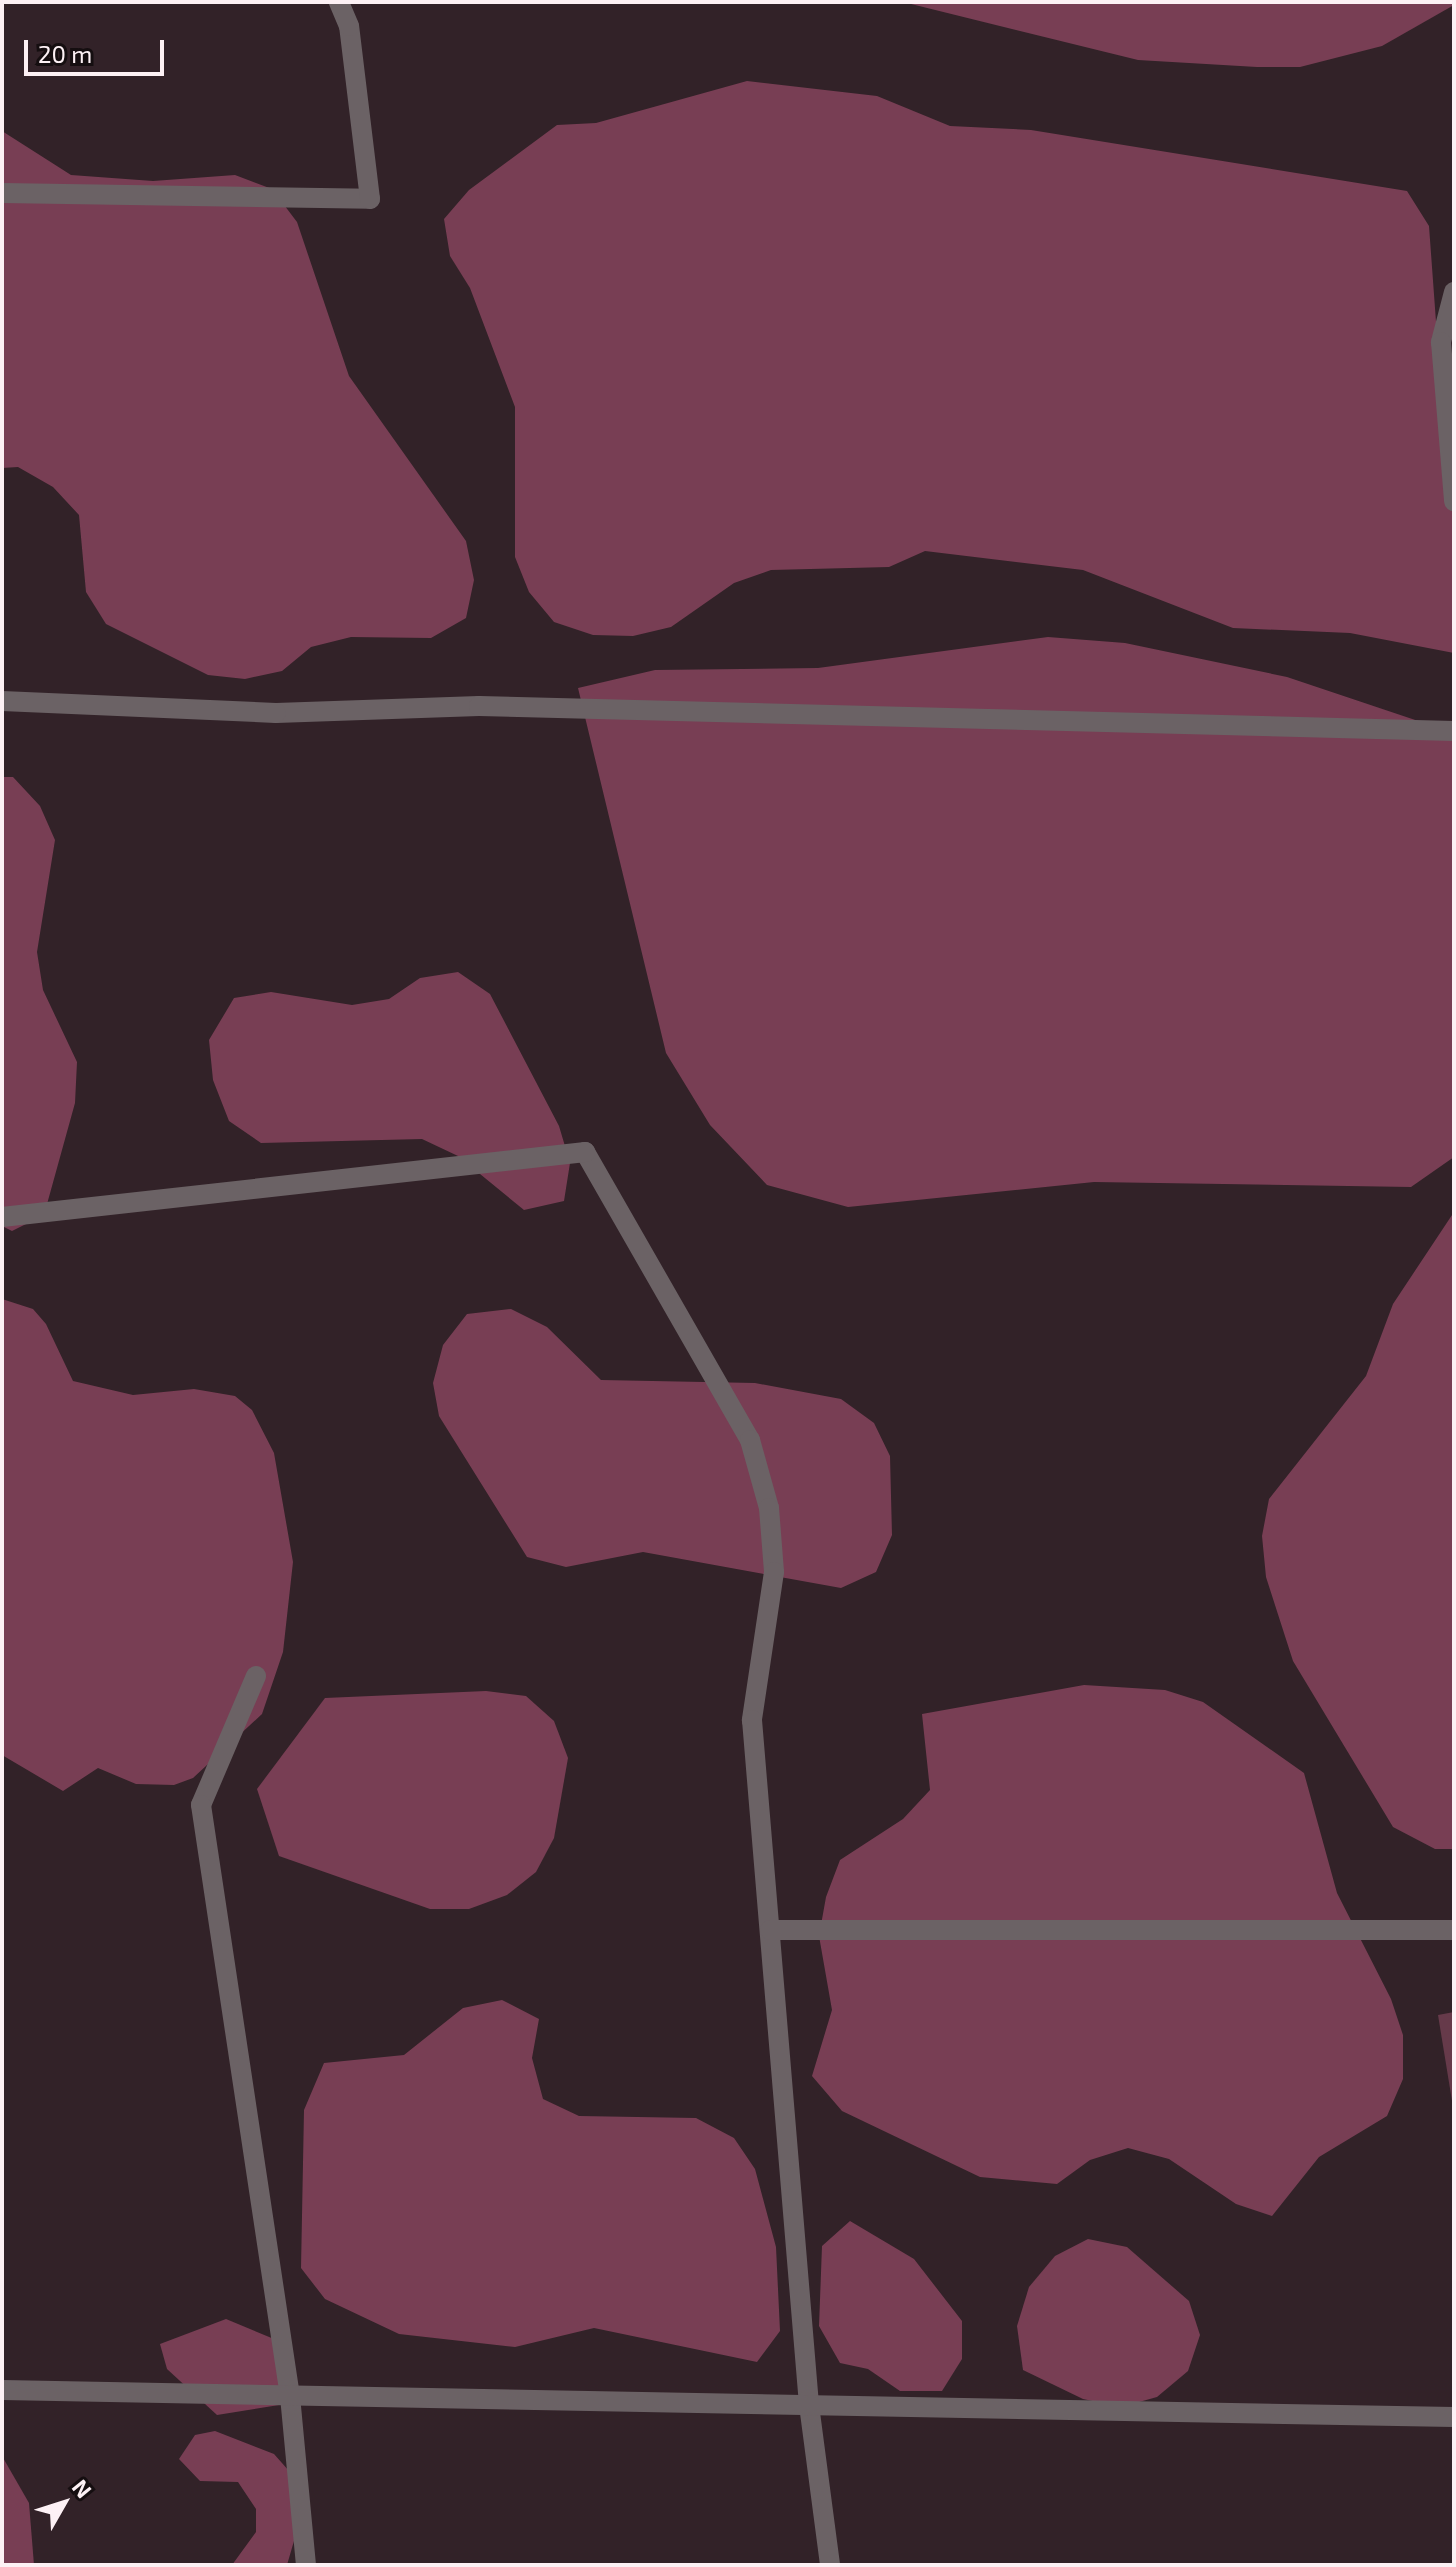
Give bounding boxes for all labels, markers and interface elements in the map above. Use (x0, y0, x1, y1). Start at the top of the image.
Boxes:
scale bar (28, 24, 168, 74)
text: 20 m (38, 39, 92, 68)
north arrow (24, 2463, 104, 2543)
text: N (68, 2474, 98, 2502)

